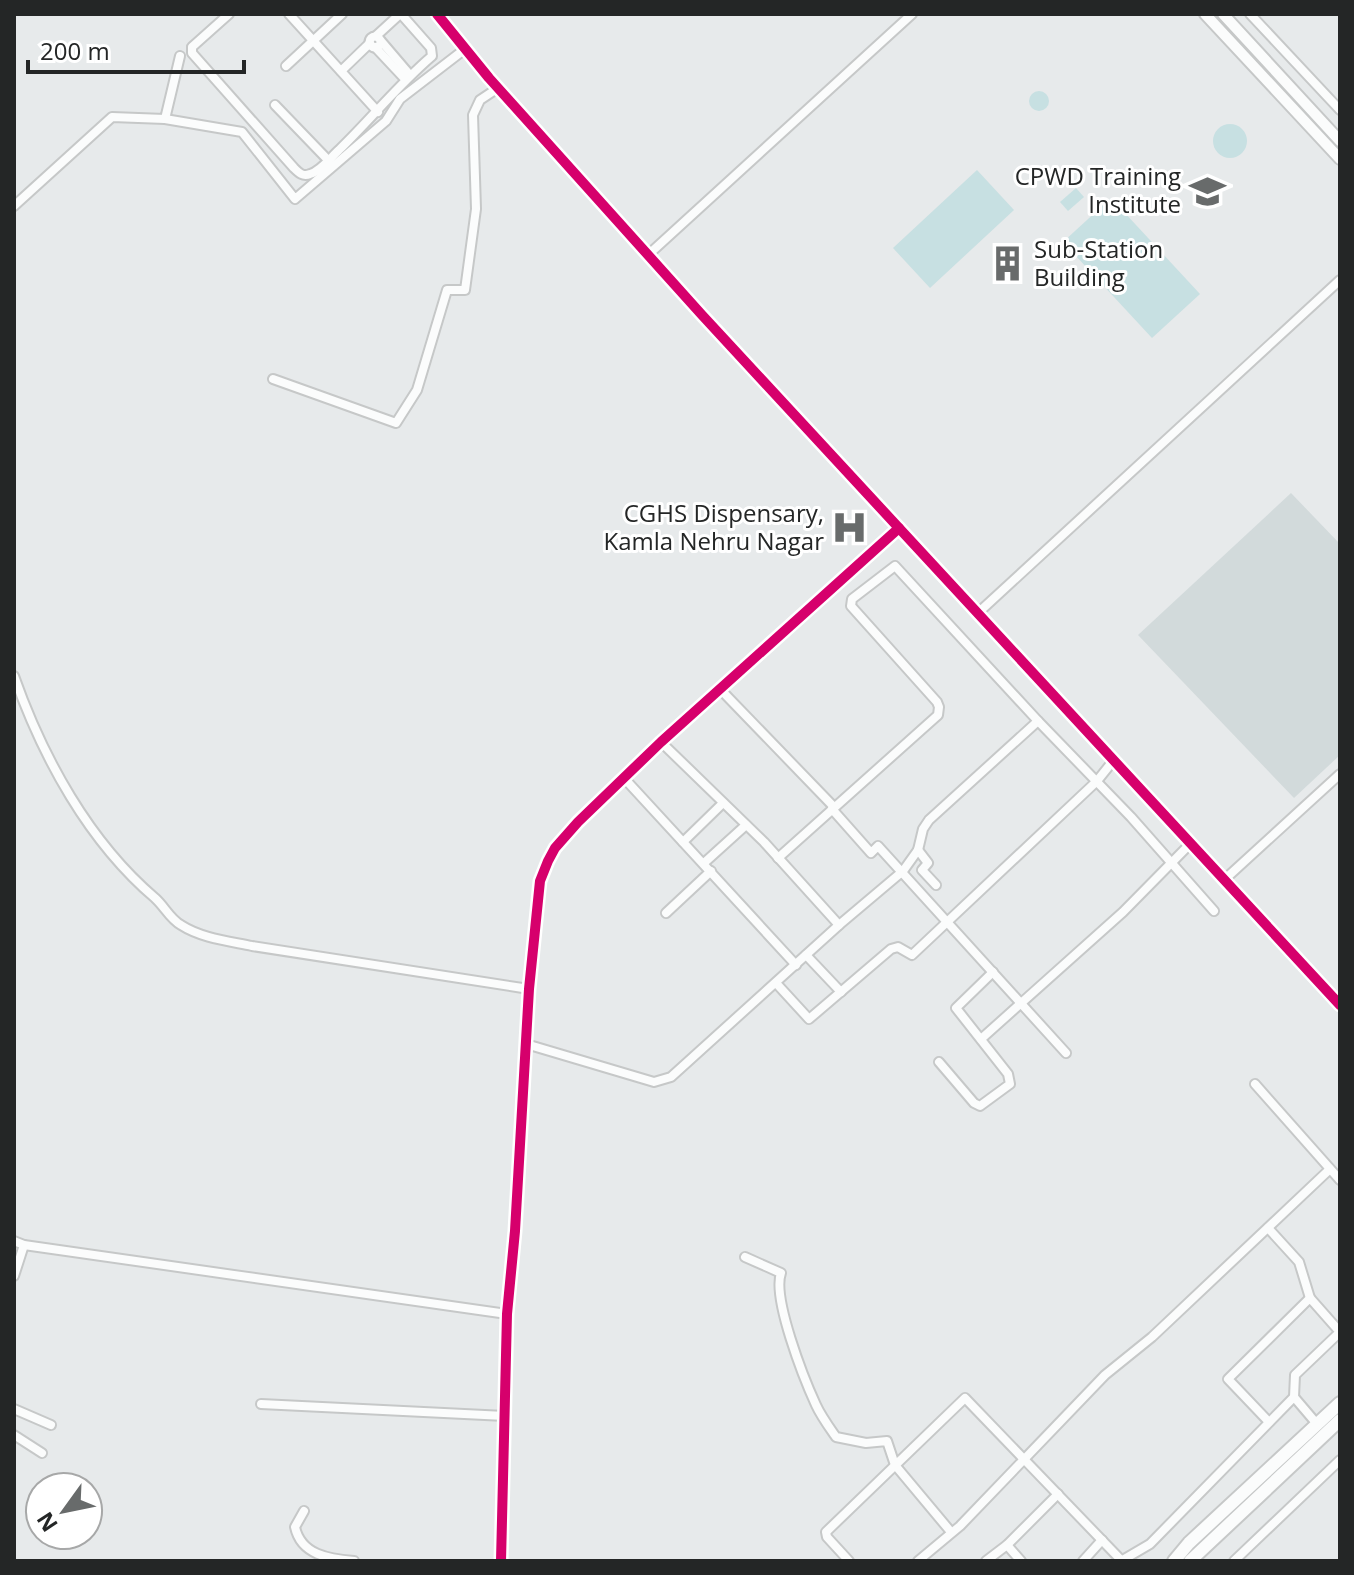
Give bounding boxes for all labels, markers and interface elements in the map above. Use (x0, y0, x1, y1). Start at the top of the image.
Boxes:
scale bar (28, 24, 244, 74)
text: 200 m (40, 34, 110, 67)
place label: CPWD Training Institute (1015, 159, 1181, 220)
school or university icon: CPWD Training Institute (1188, 172, 1226, 210)
place label: Sub-Station Building (1034, 232, 1163, 293)
building icon: Sub-Station Building (989, 245, 1027, 283)
place label: CGHS Dispensary, Kamla Nehru Nagar (604, 496, 824, 557)
hospital icon: CGHS Dispensary, Kamla Nehru Nagar (831, 509, 869, 547)
north arrow (24, 1471, 104, 1551)
text: N (29, 1507, 64, 1538)

